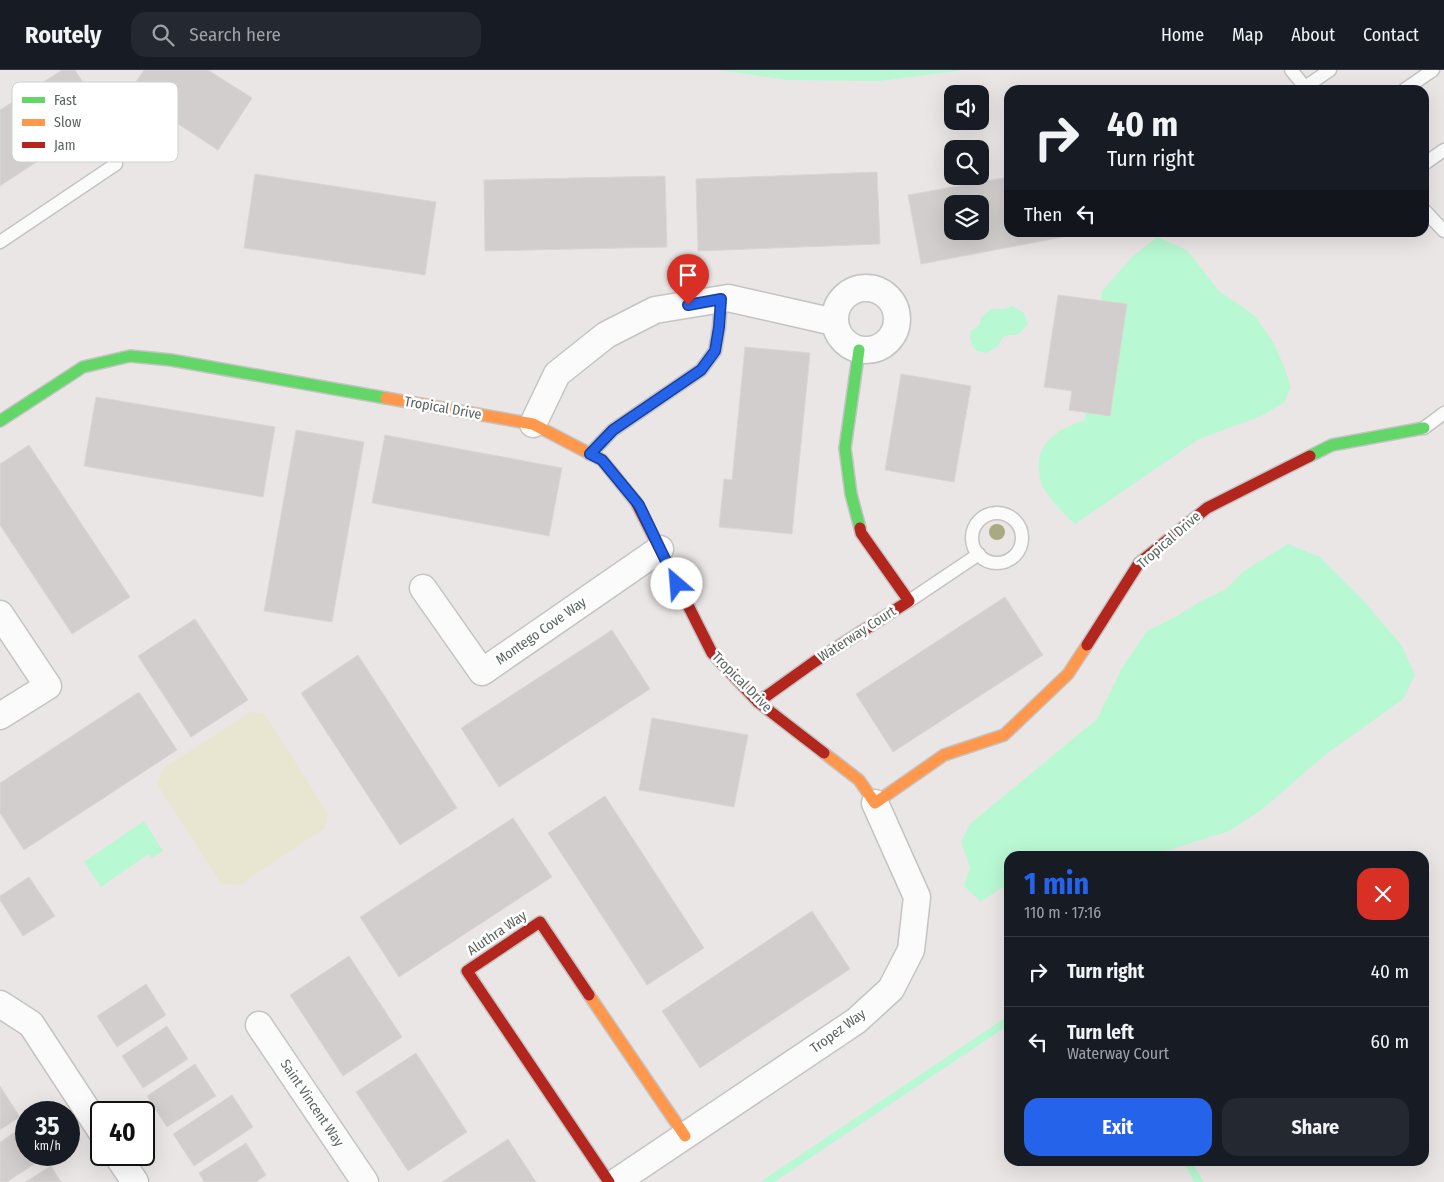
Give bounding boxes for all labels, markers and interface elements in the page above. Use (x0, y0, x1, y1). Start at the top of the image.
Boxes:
search box (131, 12, 481, 57)
text: Routely (25, 21, 101, 49)
icon: search (149, 21, 177, 49)
text: Search here (189, 23, 281, 46)
text: Home (1161, 24, 1204, 46)
text: Map (1232, 24, 1263, 46)
text: About (1291, 24, 1335, 46)
text: Contact (1363, 24, 1419, 46)
legend (12, 82, 178, 162)
map controls (944, 85, 989, 240)
button: sound (944, 85, 989, 130)
text: Fast (54, 92, 77, 109)
text: 40 m (1107, 103, 1178, 145)
icon: right (1024, 105, 1089, 170)
text: Slow (54, 114, 81, 131)
text: Jam (54, 137, 75, 154)
button: search (944, 140, 989, 185)
text: Turn right (1107, 145, 1195, 172)
button: layers (944, 195, 989, 240)
icon: left (1072, 200, 1100, 228)
text: Then (1024, 203, 1062, 226)
pin (667, 254, 709, 305)
icon: arrive (674, 261, 702, 289)
street label: Tropical Drive (403, 393, 483, 423)
street label: Tropical Drive (1134, 508, 1204, 572)
position arrow (650, 557, 702, 609)
street label: Montego Cove Way (493, 593, 590, 669)
street label: Waterway Court (815, 602, 899, 665)
street label: Tropical Drive (708, 648, 776, 716)
text: 1 min (1024, 866, 1089, 902)
button: close (1357, 868, 1409, 920)
text: 110 m · 17:16 (1024, 903, 1101, 922)
street label: Aluthra Way (464, 907, 531, 959)
icon: right (1024, 958, 1052, 986)
text: Turn right (1067, 960, 1144, 983)
text: 40 m (1371, 960, 1409, 983)
street label: Tropez Way (807, 1005, 869, 1057)
text: Turn left (1067, 1021, 1134, 1044)
icon: left (1024, 1028, 1052, 1056)
text: 60 m (1371, 1030, 1409, 1053)
text: Waterway Court (1067, 1044, 1169, 1063)
street label: Saint Vincent Way (277, 1056, 348, 1150)
button: Exit (1024, 1098, 1212, 1156)
button: Share (1222, 1098, 1409, 1156)
speed limit sign: 40 (90, 1101, 155, 1166)
text: 35 (35, 1112, 60, 1142)
text: km/h (34, 1139, 61, 1153)

